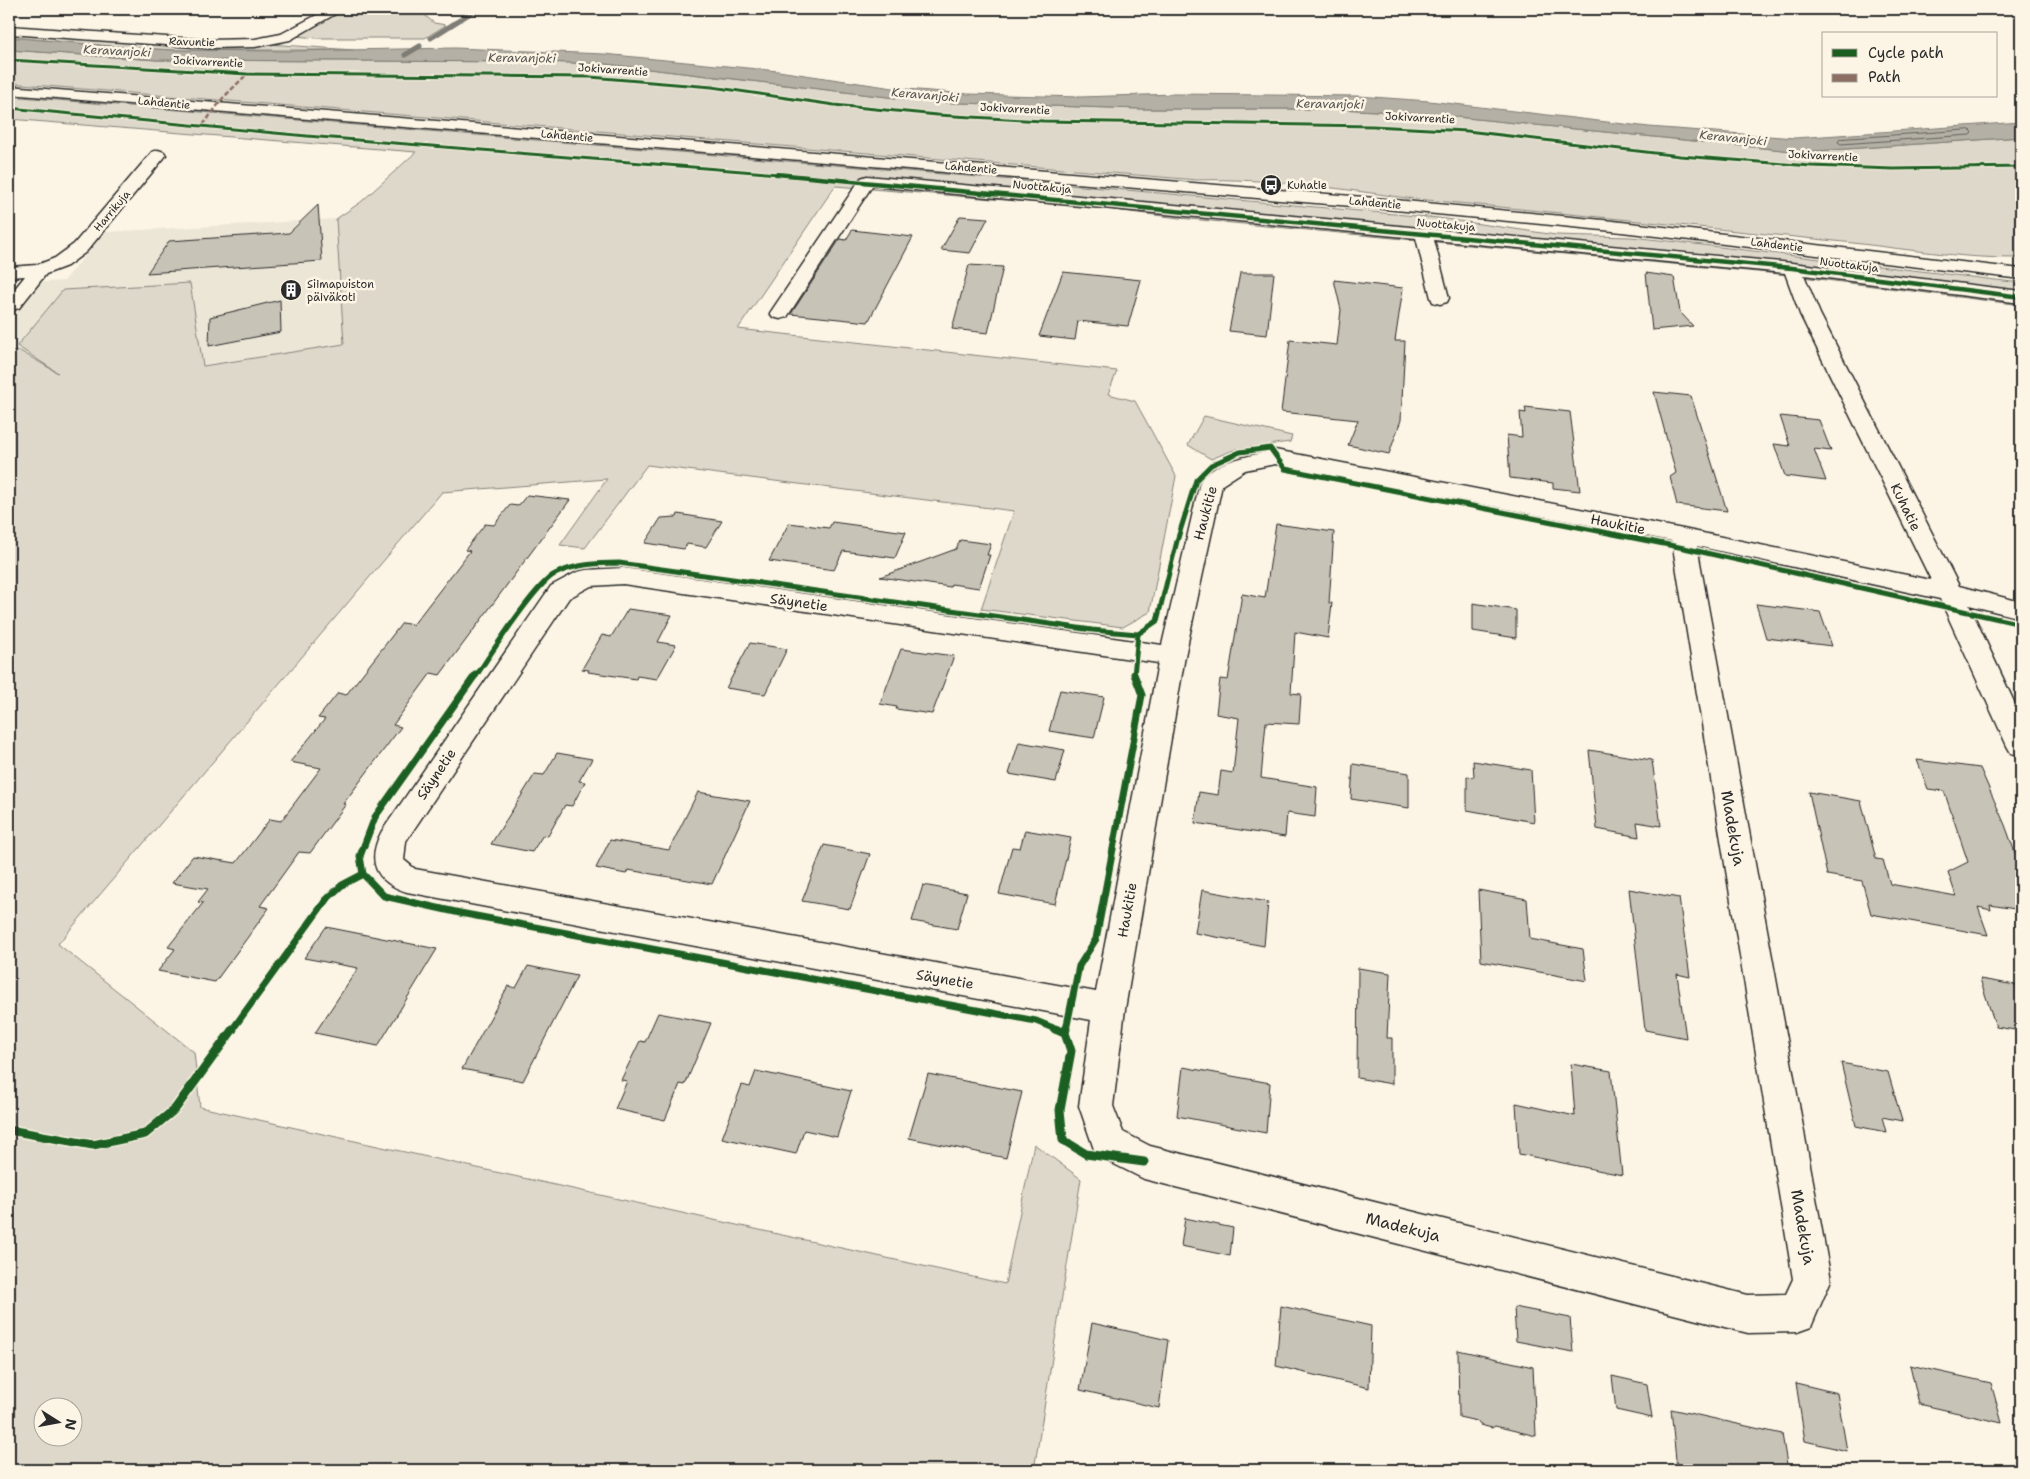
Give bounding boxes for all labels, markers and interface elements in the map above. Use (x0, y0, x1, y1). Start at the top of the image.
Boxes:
legend (1822, 32, 1998, 98)
street label: Ravuntie (169, 34, 215, 50)
water label: Keravanjoki (83, 41, 152, 61)
text: Cycle path (1868, 43, 1944, 63)
water label: Keravanjoki (488, 49, 557, 67)
street label: Jokivarrentie (172, 53, 244, 71)
street label: Jokivarrentie (577, 60, 649, 80)
text: Path (1868, 67, 1901, 87)
water label: Keravanjoki (891, 84, 960, 106)
street label: Lahdentie (137, 93, 191, 113)
water label: Keravanjoki (1296, 95, 1365, 113)
street label: Jokivarrentie (979, 100, 1051, 118)
street label: Jokivarrentie (1384, 109, 1456, 127)
street label: Lahdentie (540, 126, 594, 146)
water label: Keravanjoki (1698, 127, 1768, 150)
street label: Jokivarrentie (1787, 147, 1859, 165)
street label: Lahdentie (944, 158, 998, 178)
bus stop icon: Kuhatie (1259, 173, 1283, 197)
street label: Nuottakuja (1012, 177, 1072, 197)
place label: Kuhatie (1287, 178, 1327, 193)
street label: Harrikuja (90, 187, 134, 235)
street label: Lahdentie (1348, 193, 1402, 213)
street label: Nuottakuja (1416, 215, 1476, 235)
street label: Lahdentie (1750, 234, 1804, 256)
street label: Nuottakuja (1819, 254, 1879, 276)
place label: Siimapuiston päiväkoti (307, 277, 374, 305)
building icon: Siimapuiston päiväkoti (279, 278, 303, 302)
street label: Kuhatie (1887, 480, 1925, 534)
street label: Haukitie (1189, 484, 1221, 542)
street label: Haukitie (1589, 510, 1647, 538)
street label: Säynetie (769, 589, 829, 615)
street label: Säynetie (412, 745, 460, 803)
street label: Madekuja (1716, 789, 1750, 867)
street label: Haukitie (1113, 881, 1141, 939)
street label: Säynetie (915, 965, 975, 993)
street label: Madekuja (1786, 1188, 1820, 1266)
street label: Madekuja (1363, 1208, 1443, 1246)
north arrow (32, 1396, 82, 1446)
text: N (61, 1417, 81, 1432)

